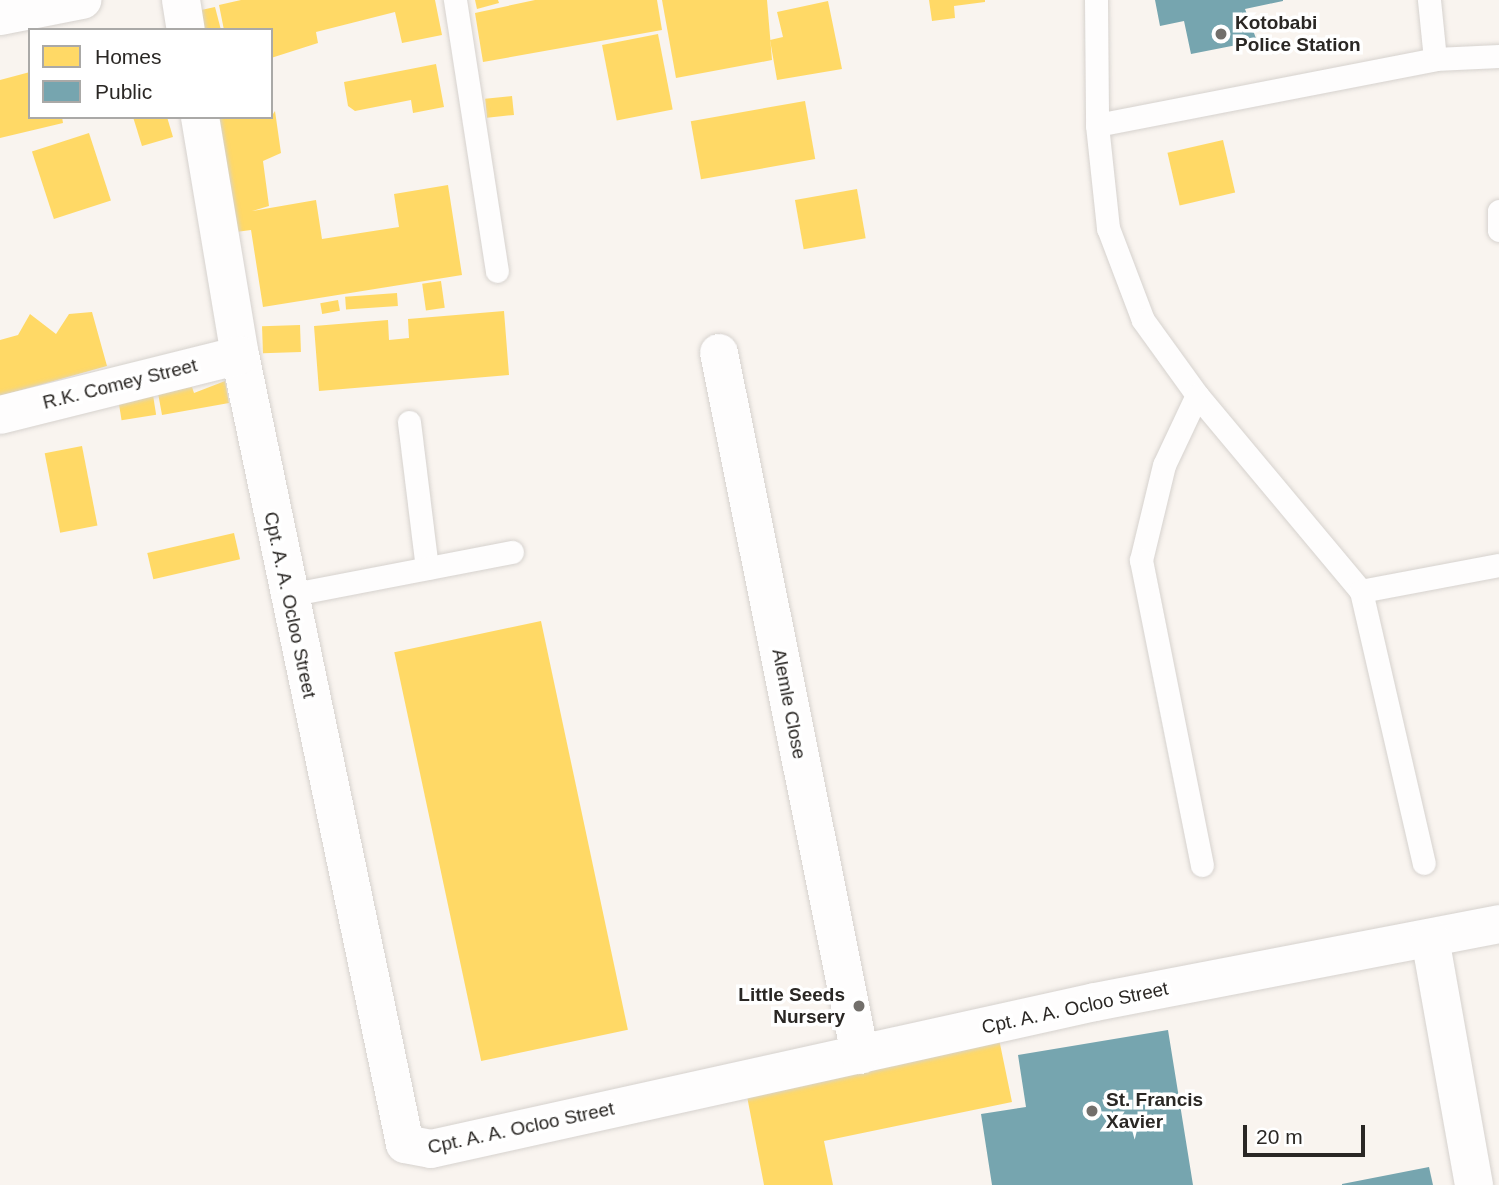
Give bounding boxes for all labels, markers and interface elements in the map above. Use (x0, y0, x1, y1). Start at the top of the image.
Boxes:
place label: Kotobabi Police Station (1235, 12, 1361, 56)
marker: Kotobabi Police Station (1213, 26, 1229, 42)
legend (28, 28, 273, 119)
text: Homes (95, 45, 162, 68)
text: Public (95, 80, 152, 103)
street label: R.K. Comey Street (40, 354, 200, 414)
street label: Cpt. A. A. Ocloo Street (259, 509, 321, 701)
street label: Alemle Close (767, 647, 811, 761)
street label: Cpt. A. A. Ocloo Street (979, 977, 1171, 1039)
place label: Little Seeds Nursery (738, 984, 845, 1028)
marker: Little Seeds Nursery (851, 998, 867, 1014)
place label: St. Francis Xavier (1106, 1089, 1203, 1133)
street label: Cpt. A. A. Ocloo Street (425, 1097, 617, 1159)
marker: St. Francis Xavier (1084, 1103, 1100, 1119)
scale bar (1247, 1112, 1370, 1156)
text: 20 m (1256, 1125, 1303, 1148)

